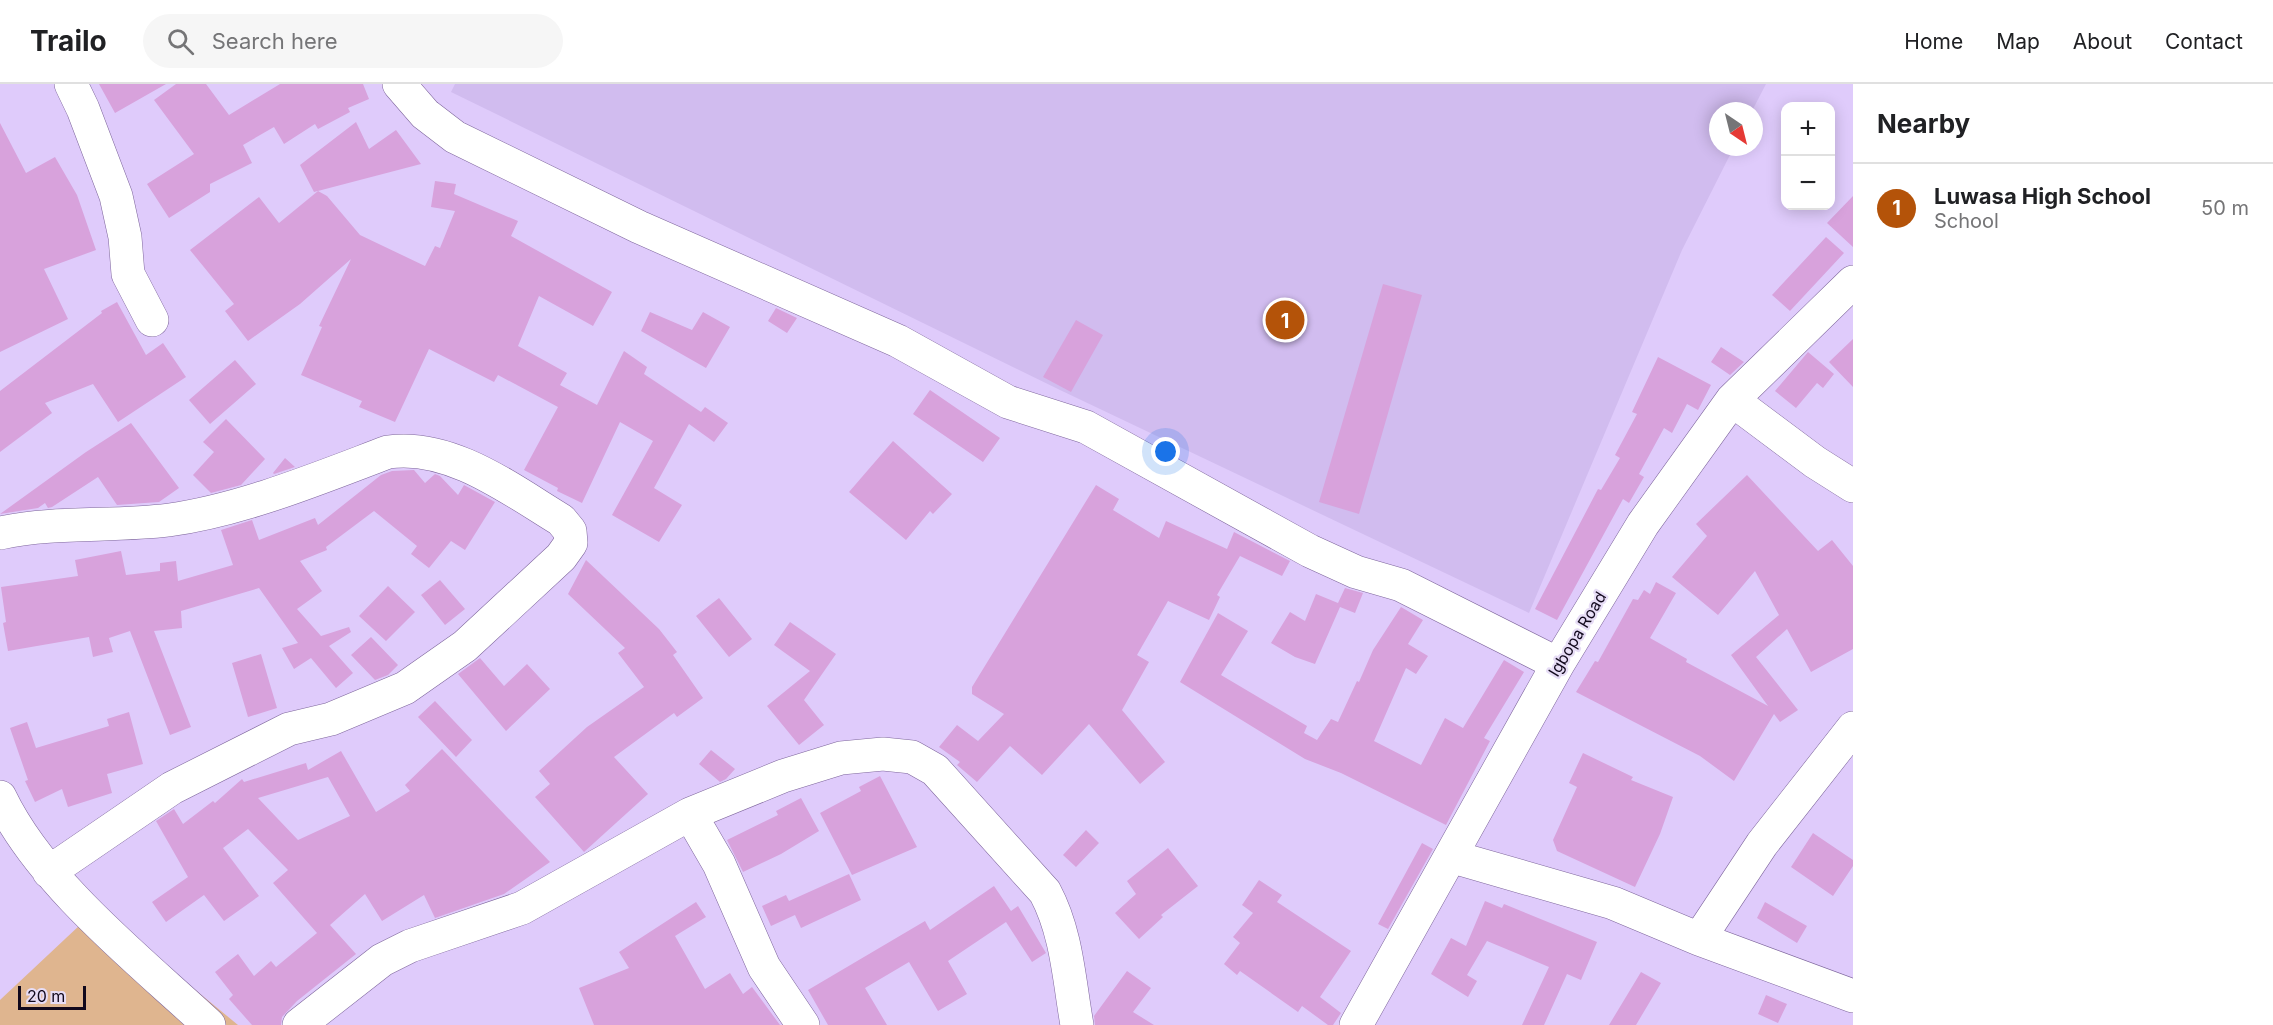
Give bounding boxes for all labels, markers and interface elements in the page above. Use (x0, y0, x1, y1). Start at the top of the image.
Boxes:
search box (143, 14, 563, 68)
text: Trailo (30, 24, 107, 58)
icon: search (164, 25, 197, 58)
text: Search here (212, 28, 338, 54)
text: Home (1904, 29, 1963, 54)
text: Map (1996, 29, 2040, 54)
text: About (2073, 29, 2132, 54)
text: Contact (2165, 29, 2243, 54)
north arrow (1709, 102, 1763, 156)
map controls (1781, 102, 1835, 210)
button: + (1781, 102, 1835, 156)
text: Nearby (1877, 108, 1970, 139)
button: − (1781, 156, 1835, 210)
text: Luwasa High School (1934, 183, 2151, 209)
text: 1 (1892, 196, 1901, 220)
text: 50 m (2201, 196, 2249, 220)
text: School (1934, 209, 1999, 233)
pin: 1 (1266, 298, 1304, 342)
your location (1151, 437, 1180, 466)
street label: Igbopa Road (1544, 588, 1610, 680)
scale bar (18, 983, 86, 1010)
text: 20 m (27, 986, 65, 1006)

